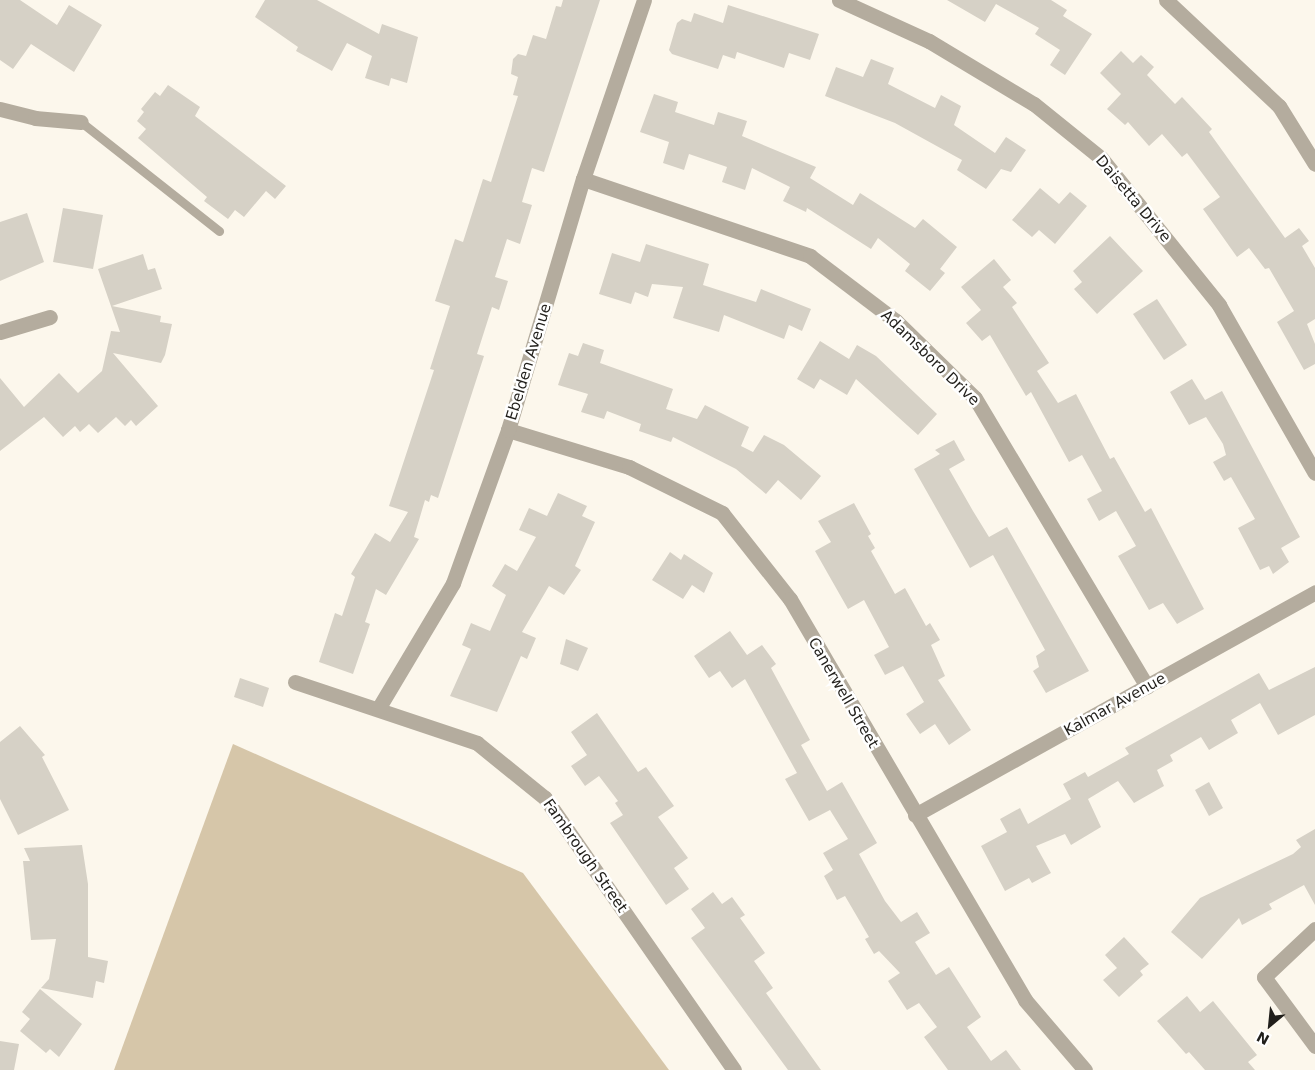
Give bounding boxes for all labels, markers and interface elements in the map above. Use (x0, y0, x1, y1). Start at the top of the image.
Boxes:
street label: Daisetta Drive (1092, 152, 1174, 246)
street label: Ebelden Avenue (503, 301, 555, 423)
street label: Adamsboro Drive (877, 307, 983, 409)
street label: Canerwell Street (804, 634, 882, 752)
street label: Kalmar Avenue (1061, 670, 1169, 740)
street label: Fambrough Street (539, 796, 631, 916)
north arrow (1245, 1000, 1295, 1050)
text: N (1254, 1028, 1272, 1048)

